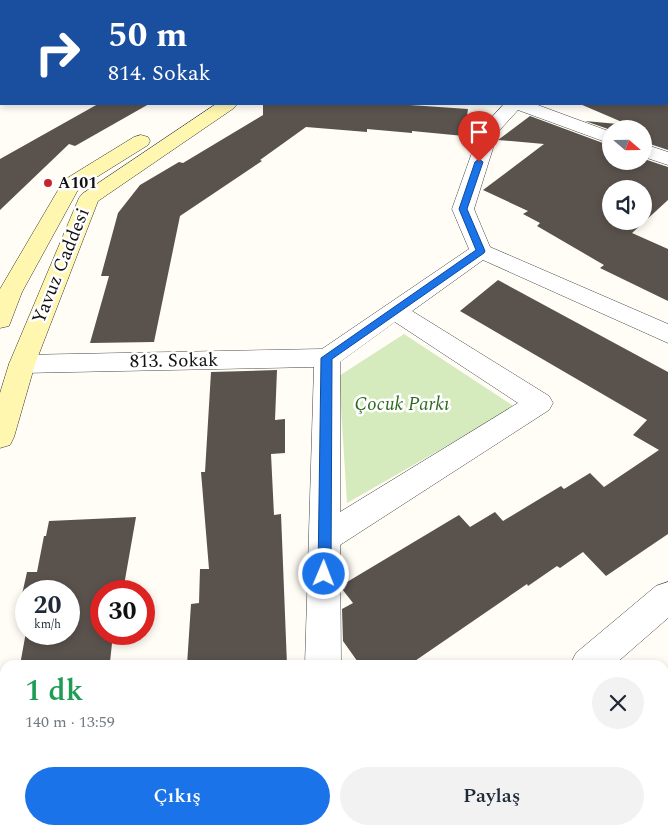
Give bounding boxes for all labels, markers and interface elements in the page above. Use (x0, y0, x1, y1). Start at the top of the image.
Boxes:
text: 50 m (108, 9, 188, 62)
icon: right (25, 20, 90, 85)
text: 814. Sokak (108, 57, 211, 90)
pin (458, 111, 500, 162)
icon: arrive (465, 118, 493, 146)
north arrow (602, 120, 652, 170)
map controls (602, 120, 652, 230)
place label: A101 (58, 171, 97, 195)
marker: A101 (42, 177, 54, 189)
button: sound (602, 180, 652, 230)
street label: Yavuz Caddesi (25, 204, 97, 328)
street label: 813. Sokak (129, 346, 219, 376)
park label: Çocuk Parkı (354, 390, 450, 419)
position arrow (297, 547, 349, 599)
speed limit sign: 30 (90, 580, 155, 645)
text: 20 (33, 587, 62, 625)
text: km/h (34, 615, 61, 634)
text: 1 dk (25, 668, 83, 714)
button: close (592, 677, 644, 729)
text: 140 m · 13:59 (25, 710, 115, 734)
button: Çıkış (25, 767, 330, 825)
button: Paylaş (340, 767, 644, 825)

